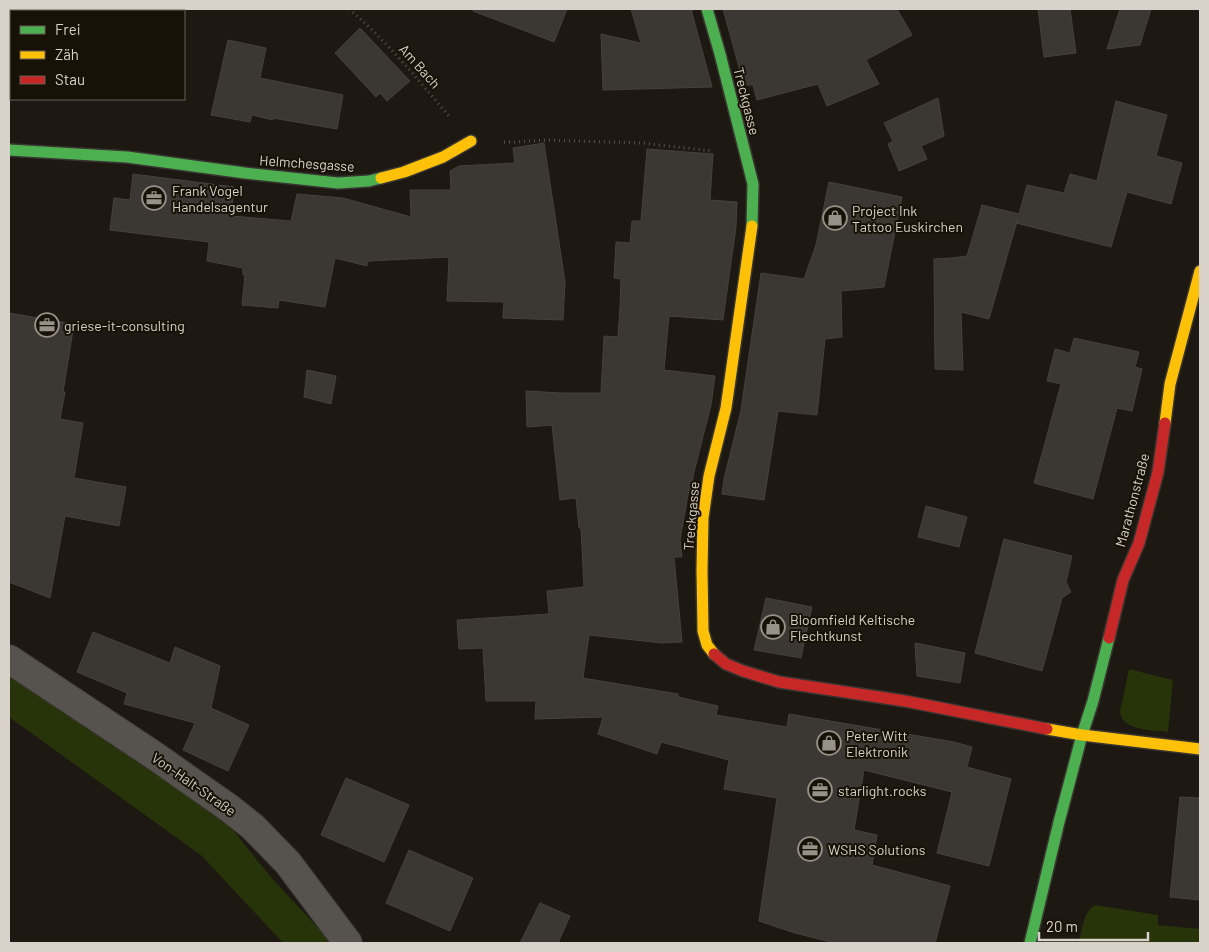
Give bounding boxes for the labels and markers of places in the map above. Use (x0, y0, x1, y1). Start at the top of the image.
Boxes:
place label: Frank Vogel Handelsagentur (172, 182, 268, 215)
office icon: Frank Vogel Handelsagentur (141, 185, 167, 211)
place label: Project Ink Tattoo Euskirchen (852, 202, 963, 235)
shop icon: Project Ink Tattoo Euskirchen (822, 205, 848, 231)
office icon: griese-it-consulting (34, 312, 60, 338)
place label: griese-it-consulting (64, 317, 185, 334)
place label: Bloomfield Keltische Flechtkunst (790, 611, 915, 644)
shop icon: Bloomfield Keltische Flechtkunst (760, 614, 786, 640)
place label: Peter Witt Elektronik (846, 727, 908, 760)
shop icon: Peter Witt Elektronik (816, 730, 842, 756)
office icon: starlight.rocks (807, 777, 833, 803)
place label: starlight.rocks (838, 782, 927, 799)
office icon: WSHS Solutions (797, 836, 823, 862)
place label: WSHS Solutions (828, 841, 926, 858)

